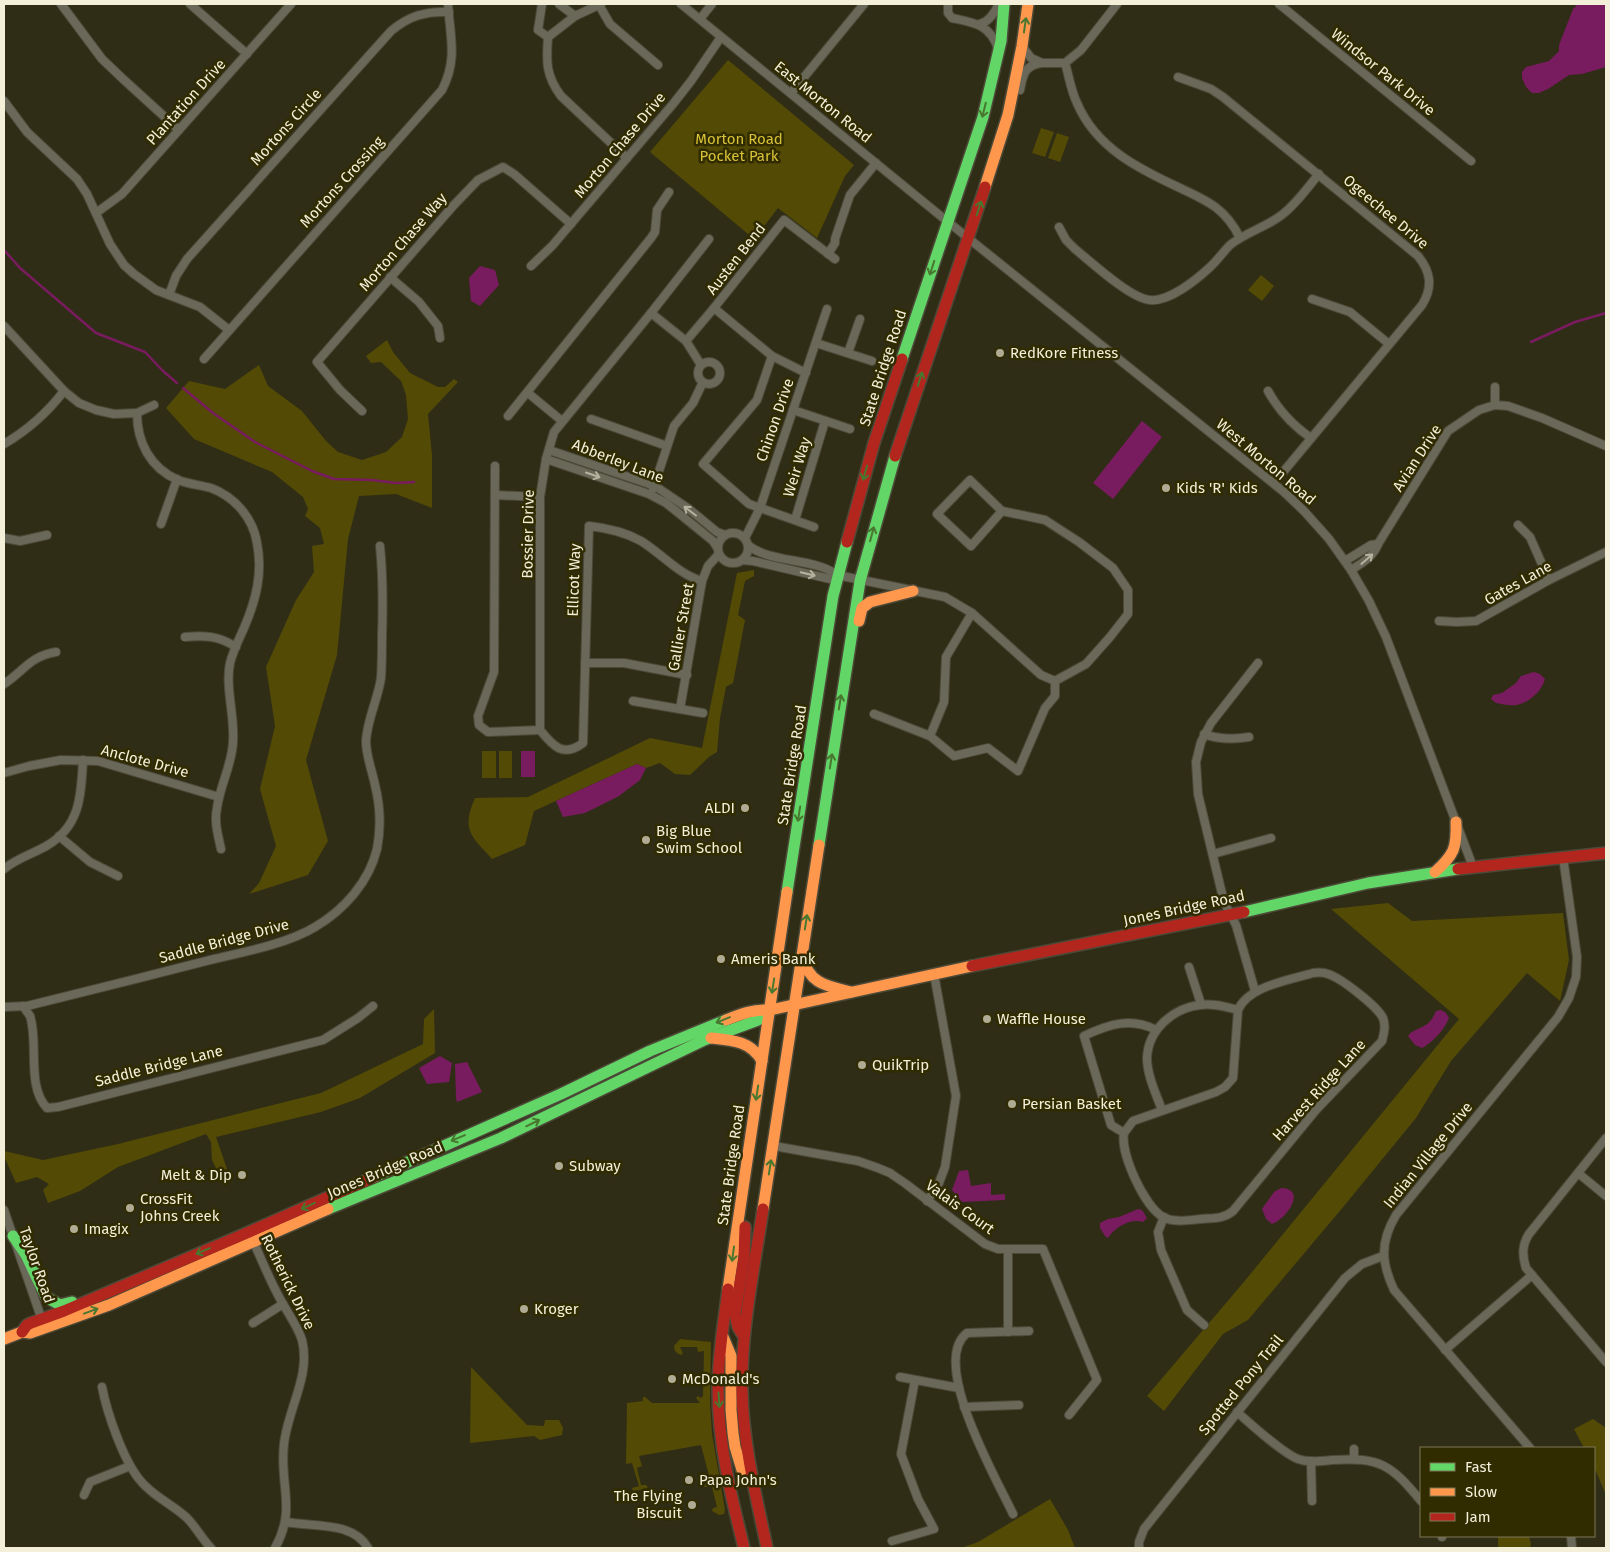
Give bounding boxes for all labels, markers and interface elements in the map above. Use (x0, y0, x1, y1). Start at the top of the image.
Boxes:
one-way arrow (1020, 17, 1030, 33)
street label: Windsor Park Drive (1327, 25, 1439, 119)
street label: Plantation Drive (143, 55, 229, 149)
street label: East Morton Road (771, 57, 875, 147)
street label: Mortons Circle (247, 85, 325, 169)
street label: Morton Chase Drive (571, 89, 669, 201)
one-way arrow (979, 102, 988, 118)
park label: Morton Road Pocket Park (695, 130, 783, 165)
street label: Mortons Crossing (296, 132, 388, 231)
street label: Ogeechee Drive (1340, 171, 1432, 253)
street label: Morton Chase Way (355, 189, 451, 295)
one-way arrow (974, 201, 984, 217)
street label: Austen Bend (703, 220, 769, 298)
one-way arrow (927, 260, 936, 275)
street label: State Bridge Road (856, 307, 910, 429)
place label: RedKore Fitness (1010, 344, 1118, 362)
marker: RedKore Fitness (994, 347, 1006, 359)
one-way arrow (916, 371, 926, 387)
street label: Chinon Drive (752, 376, 798, 464)
street label: West Morton Road (1213, 415, 1319, 509)
street label: Avian Drive (1389, 421, 1445, 495)
street label: Weir Way (779, 434, 815, 499)
street label: Abberley Lane (570, 435, 666, 487)
one-way arrow (860, 464, 870, 480)
one-way arrow (584, 471, 600, 480)
place label: Kids 'R' Kids (1176, 479, 1258, 497)
marker: Kids 'R' Kids (1160, 482, 1172, 494)
street label: Bossier Drive (518, 489, 538, 579)
one-way arrow (683, 506, 697, 516)
one-way arrow (868, 526, 878, 542)
street label: Ellicot Way (564, 542, 584, 617)
one-way arrow (1360, 553, 1373, 564)
street label: Gates Lane (1481, 557, 1555, 609)
one-way arrow (800, 570, 816, 579)
street label: Gallier Street (664, 581, 698, 672)
one-way arrow (835, 694, 845, 710)
street label: State Bridge Road (774, 704, 810, 826)
street label: Anclote Drive (99, 741, 191, 781)
one-way arrow (826, 753, 836, 769)
place label: ALDI (705, 799, 735, 817)
marker: ALDI (739, 802, 751, 814)
one-way arrow (794, 806, 804, 822)
place label: Big Blue Swim School (656, 822, 743, 857)
marker: Big Blue Swim School (640, 834, 652, 846)
street label: Jones Bridge Road (1122, 886, 1246, 930)
one-way arrow (801, 914, 811, 930)
street label: Saddle Bridge Drive (157, 915, 291, 967)
place label: Ameris Bank (731, 950, 816, 968)
marker: Ameris Bank (715, 953, 727, 965)
one-way arrow (768, 978, 778, 994)
place label: Waffle House (997, 1010, 1086, 1028)
marker: Waffle House (981, 1013, 993, 1025)
one-way arrow (716, 1016, 731, 1026)
street label: Harvest Ridge Lane (1269, 1035, 1369, 1145)
street label: Saddle Bridge Lane (93, 1041, 225, 1091)
place label: QuikTrip (872, 1056, 929, 1074)
marker: QuikTrip (856, 1059, 868, 1071)
one-way arrow (751, 1085, 761, 1101)
place label: Persian Basket (1022, 1095, 1122, 1113)
marker: Persian Basket (1006, 1098, 1018, 1110)
street label: Indian Village Drive (1380, 1098, 1476, 1212)
street label: State Bridge Road (714, 1104, 748, 1226)
one-way arrow (526, 1118, 541, 1128)
one-way arrow (451, 1134, 466, 1144)
street label: Jones Bridge Road (325, 1138, 445, 1202)
place label: Subway (569, 1157, 621, 1175)
one-way arrow (766, 1159, 776, 1175)
marker: Subway (553, 1160, 565, 1172)
place label: Melt & Dip (161, 1166, 232, 1184)
marker: Melt & Dip (236, 1169, 248, 1181)
street label: Valais Court (922, 1176, 998, 1238)
place label: CrossFit Johns Creek (140, 1190, 220, 1225)
one-way arrow (301, 1201, 316, 1211)
marker: CrossFit Johns Creek (124, 1202, 136, 1214)
place label: Imagix (84, 1220, 129, 1238)
marker: Imagix (68, 1223, 80, 1235)
street label: Taylor Road (16, 1224, 58, 1306)
street label: Rotherick Drive (257, 1231, 319, 1333)
one-way arrow (728, 1245, 738, 1261)
one-way arrow (196, 1248, 211, 1257)
place label: Kroger (534, 1300, 579, 1318)
marker: Kroger (518, 1303, 530, 1315)
one-way arrow (83, 1306, 98, 1315)
street label: Spotted Pony Trail (1195, 1331, 1287, 1439)
place label: McDonald's (682, 1370, 760, 1388)
marker: McDonald's (666, 1373, 678, 1385)
one-way arrow (714, 1392, 724, 1408)
legend (1420, 1447, 1595, 1537)
text: Fast (1465, 1458, 1492, 1476)
place label: Papa John's (699, 1471, 777, 1489)
marker: Papa John's (683, 1474, 695, 1486)
text: Slow (1465, 1483, 1497, 1501)
place label: The Flying Biscuit (614, 1487, 683, 1522)
marker: The Flying Biscuit (686, 1499, 698, 1511)
text: Jam (1465, 1508, 1491, 1526)

